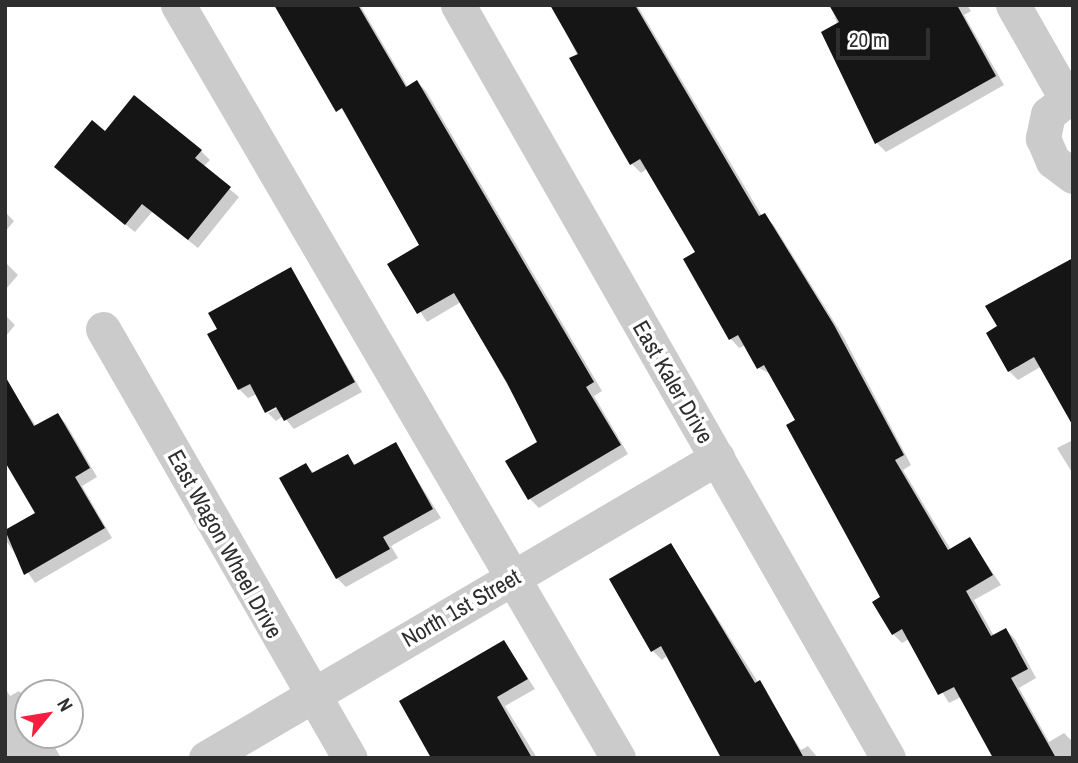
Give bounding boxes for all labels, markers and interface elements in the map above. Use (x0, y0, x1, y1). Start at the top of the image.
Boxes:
scale bar (840, 14, 934, 58)
text: 20 m (849, 25, 887, 54)
street label: East Kaler Drive (627, 316, 719, 448)
street label: East Wagon Wheel Drive (162, 445, 288, 643)
street label: North 1st Street (397, 563, 525, 653)
north arrow (14, 679, 84, 749)
text: N (51, 693, 80, 716)

